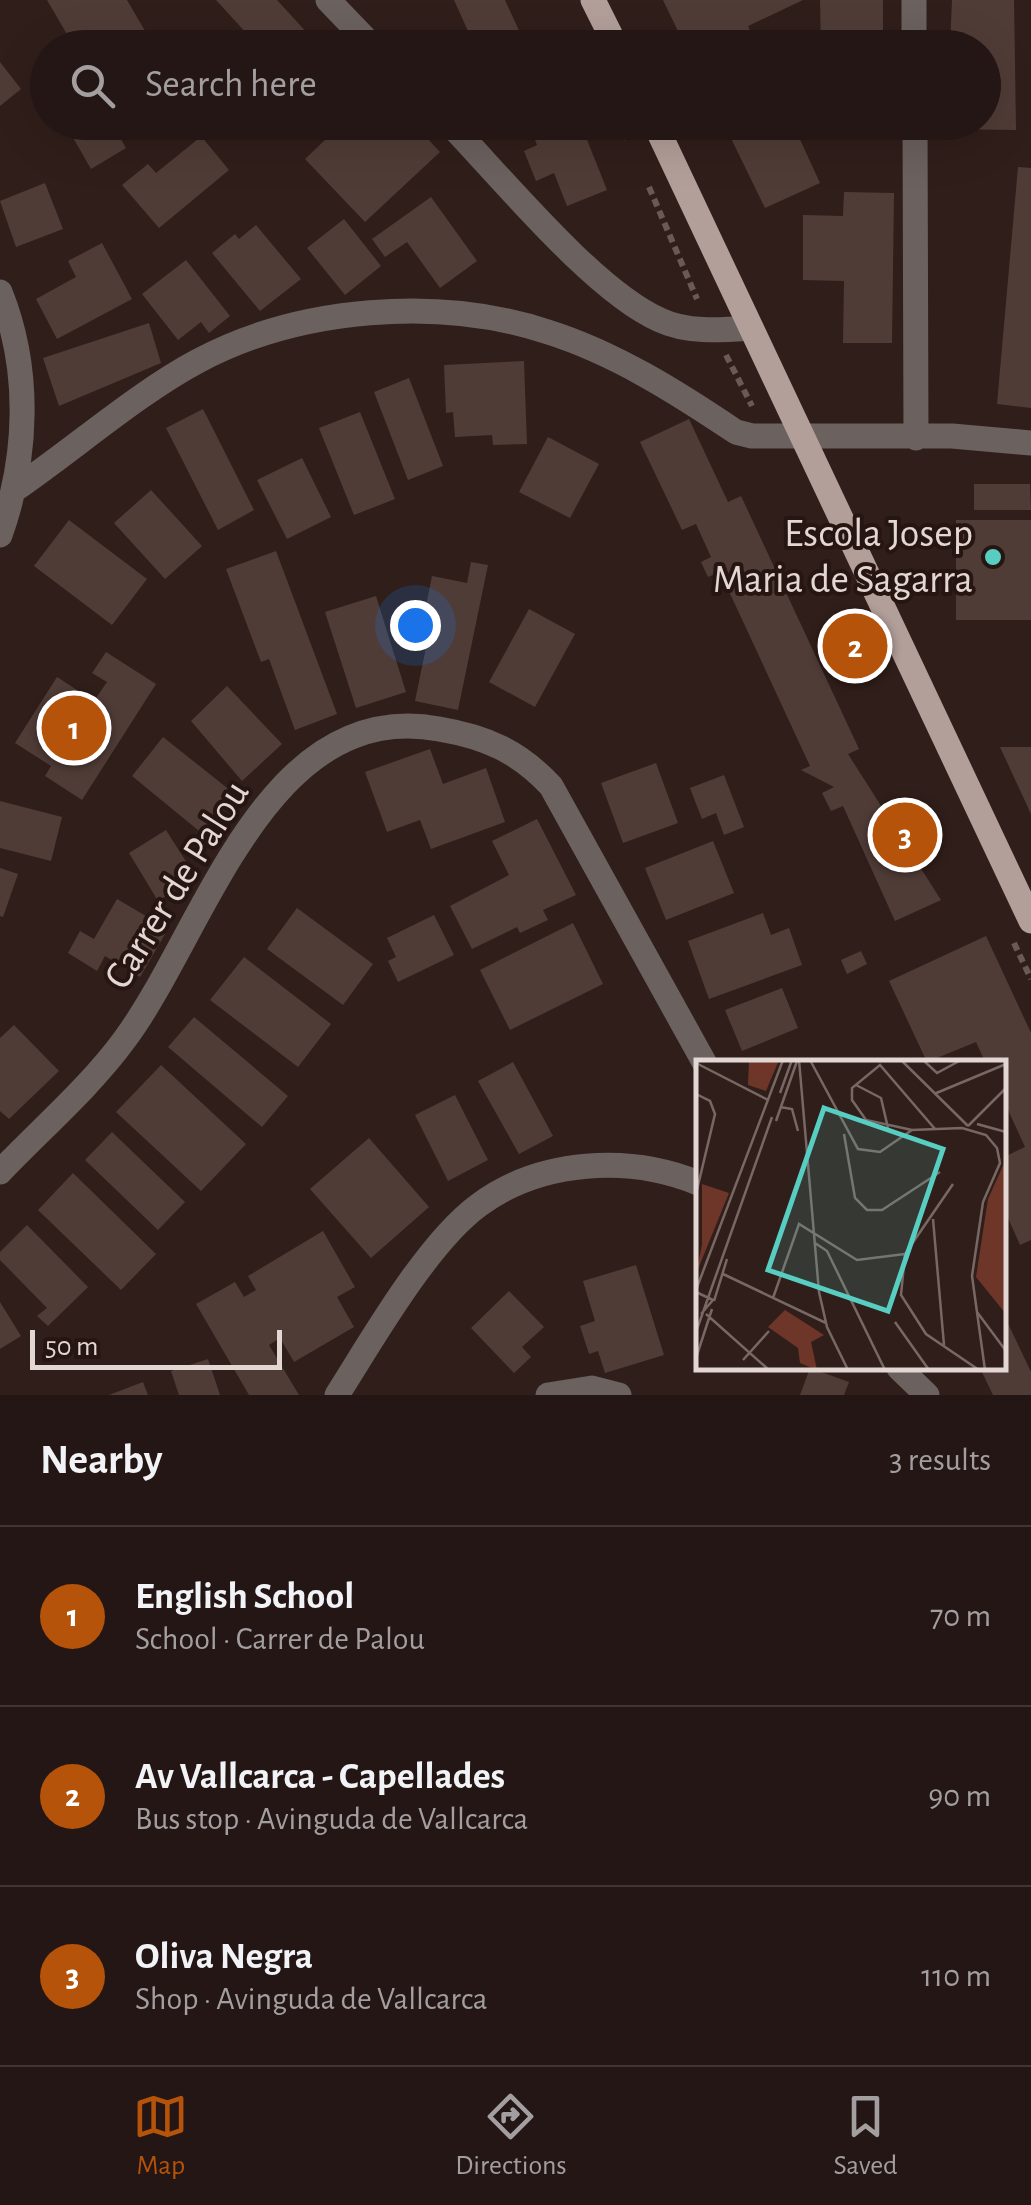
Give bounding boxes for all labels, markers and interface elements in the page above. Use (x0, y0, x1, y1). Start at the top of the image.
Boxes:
search box (30, 30, 1001, 140)
icon: search (65, 58, 120, 113)
text: Search here (145, 66, 317, 104)
place label: Escola Josep Maria de Sagarra (713, 514, 973, 600)
marker: Escola Josep Maria de Sagarra (982, 546, 1004, 568)
your location (390, 600, 441, 651)
pin: 2 (822, 608, 888, 684)
pin: 1 (42, 690, 106, 766)
street label: Carrer de Palou (97, 774, 257, 996)
pin: 3 (872, 798, 938, 872)
inset map (696, 1060, 1006, 1370)
scale bar (30, 1325, 282, 1370)
text: 50 m (45, 1333, 99, 1361)
text: Nearby (40, 1439, 163, 1481)
text: 3 results (889, 1444, 991, 1476)
text: English School (135, 1578, 354, 1616)
text: 1 (67, 1600, 78, 1632)
text: 70 m (930, 1600, 991, 1632)
text: School · Carrer de Palou (135, 1623, 425, 1655)
text: Av Vallcarca - Capellades (135, 1758, 505, 1796)
text: 2 (65, 1780, 80, 1812)
text: 90 m (928, 1780, 991, 1812)
text: Bus stop · Avinguda de Vallcarca (135, 1803, 528, 1835)
text: Oliva Negra (135, 1938, 313, 1976)
text: 3 (66, 1960, 79, 1992)
text: 110 m (921, 1960, 991, 1992)
text: Shop · Avinguda de Vallcarca (135, 1983, 488, 2015)
tab: Map (133, 2089, 188, 2183)
tab: Directions (455, 2089, 567, 2183)
tab: Saved (834, 2089, 898, 2183)

